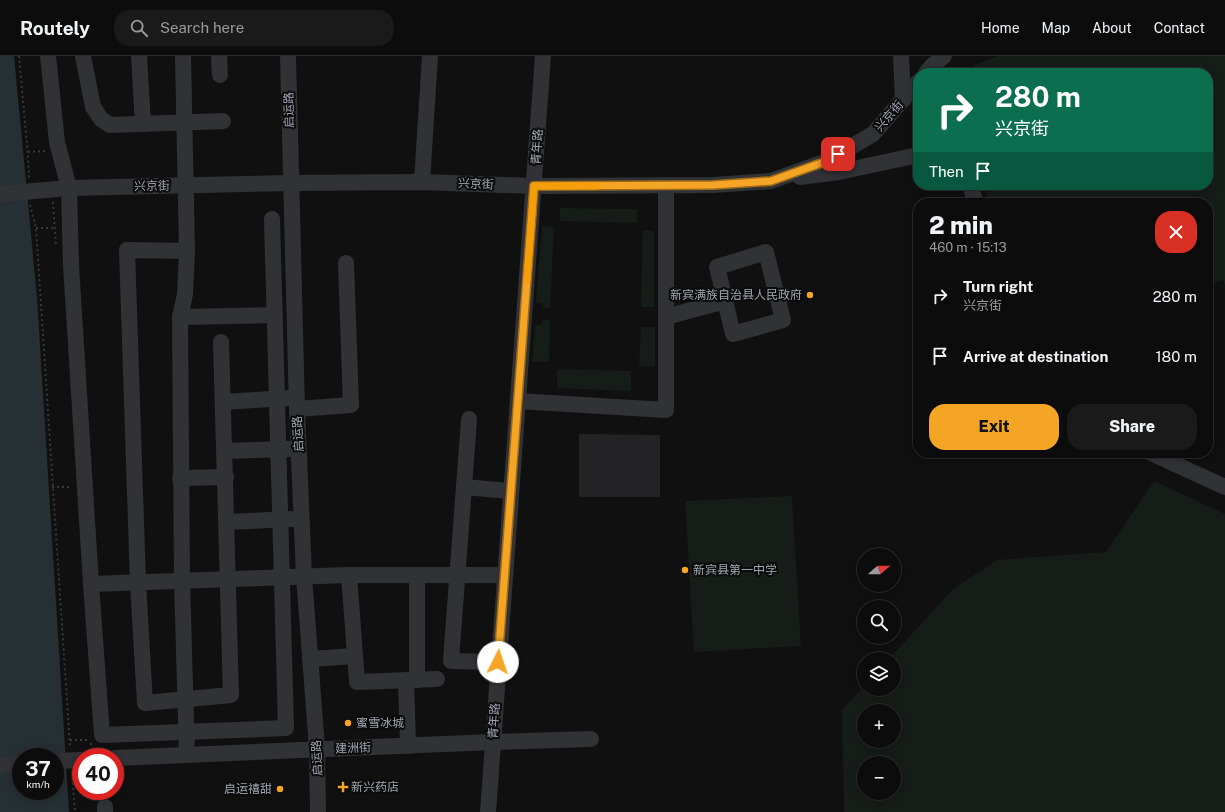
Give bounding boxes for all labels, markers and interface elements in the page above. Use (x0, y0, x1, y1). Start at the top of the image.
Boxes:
search box (114, 10, 394, 46)
text: Routely (20, 17, 90, 39)
icon: search (128, 17, 150, 39)
text: Search here (160, 19, 244, 36)
text: Home (981, 20, 1020, 36)
text: Map (1042, 20, 1070, 36)
text: About (1092, 20, 1132, 36)
text: Contact (1154, 20, 1205, 36)
text: 280 m (995, 80, 1081, 113)
icon: right (929, 84, 981, 136)
street label: 启运路 (282, 92, 296, 128)
street label: 兴京街 (872, 98, 906, 134)
text: 兴京街 (995, 118, 1049, 139)
street label: 青年路 (529, 129, 545, 165)
pin (821, 137, 855, 171)
icon: arrive (827, 143, 849, 165)
icon: arrive (972, 160, 994, 182)
text: Then (929, 163, 964, 180)
street label: 兴京街 (458, 176, 494, 192)
street label: 兴京街 (134, 179, 170, 193)
text: 2 min (929, 211, 993, 239)
button: close (1155, 211, 1197, 253)
text: 460 m · 15:13 (929, 240, 1007, 255)
text: Turn right (963, 278, 1033, 295)
icon: right (929, 285, 951, 307)
place label: 新宾满族自治县人民政府 (670, 288, 802, 302)
text: 280 m (1153, 288, 1197, 305)
marker: 新宾满族自治县人民政府 (805, 290, 815, 300)
text: 兴京街 (963, 298, 1002, 313)
icon: arrive (929, 345, 951, 367)
text: Arrive at destination (963, 348, 1108, 365)
text: 180 m (1155, 348, 1197, 365)
button: Exit (929, 404, 1059, 450)
button: Share (1067, 404, 1197, 450)
street label: 启运路 (290, 416, 306, 452)
north arrow (857, 548, 901, 592)
map controls (857, 548, 901, 800)
place label: 新宾县第一中学 (693, 563, 777, 577)
marker: 新宾县第一中学 (680, 565, 690, 575)
button: search (857, 600, 901, 644)
position arrow (477, 641, 519, 683)
button: layers (857, 652, 901, 696)
street label: 青年路 (486, 703, 502, 739)
button: + (857, 704, 901, 748)
place label: 蜜雪冰城 (356, 716, 404, 730)
marker: 蜜雪冰城 (343, 718, 353, 728)
street label: 启运路 (309, 740, 325, 776)
street label: 建洲街 (335, 740, 371, 756)
speed limit sign: 40 (72, 748, 124, 800)
button: − (857, 756, 901, 800)
text: 37 (25, 757, 51, 781)
text: km/h (26, 778, 50, 790)
place label: 新兴药店 (351, 780, 399, 794)
place label: 启运禧甜 (224, 782, 272, 796)
marker: 新兴药店 (338, 782, 348, 792)
marker: 启运禧甜 (275, 784, 285, 794)

